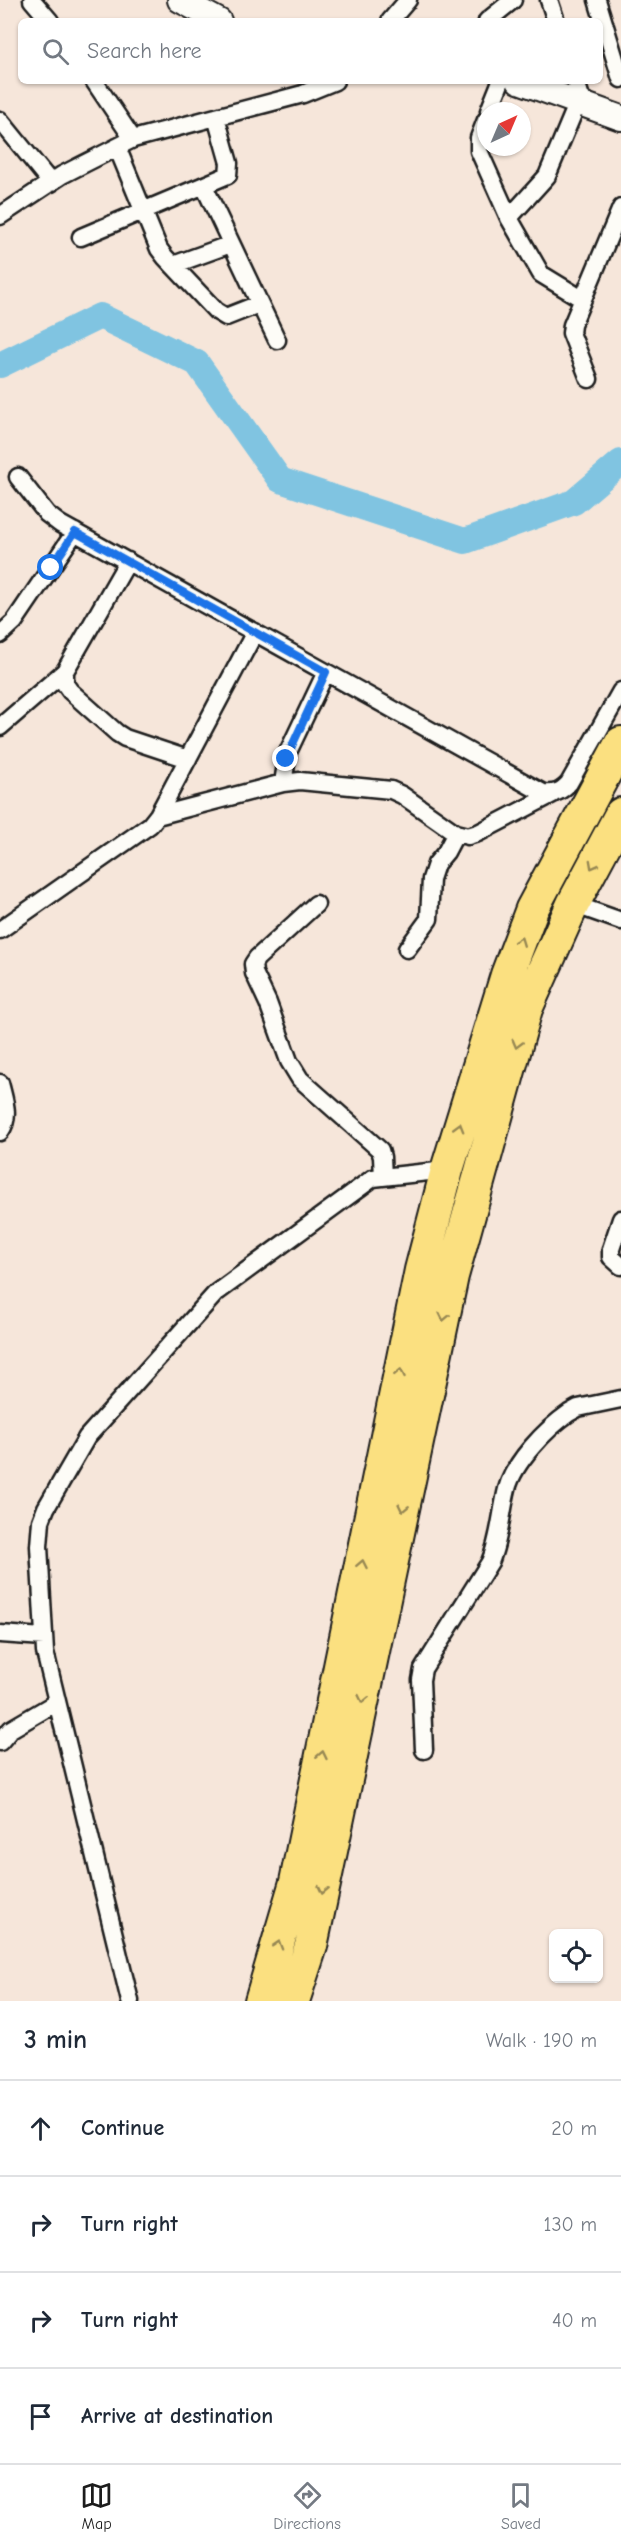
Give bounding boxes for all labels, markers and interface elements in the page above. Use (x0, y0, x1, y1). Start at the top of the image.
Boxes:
search box (18, 18, 603, 84)
icon: search (39, 35, 72, 68)
text: Search here (87, 38, 202, 64)
north arrow (477, 102, 531, 156)
route start (37, 554, 63, 580)
route end (272, 745, 298, 771)
one-way arrow (589, 859, 600, 870)
one-way arrow (513, 936, 525, 947)
one-way arrow (511, 1039, 524, 1049)
one-way arrow (452, 1122, 464, 1132)
one-way arrow (438, 1312, 451, 1322)
one-way arrow (393, 1368, 406, 1378)
one-way arrow (397, 1503, 410, 1513)
one-way arrow (354, 1560, 367, 1570)
one-way arrow (357, 1694, 370, 1704)
one-way arrow (315, 1751, 328, 1761)
one-way arrow (317, 1885, 330, 1895)
map controls (549, 1929, 603, 1983)
button: locate (549, 1929, 603, 1983)
one-way arrow (271, 1940, 283, 1951)
text: 3 min (24, 2025, 87, 2055)
text: Walk · 190 m (486, 2029, 597, 2052)
icon: ahead (24, 2112, 57, 2145)
text: Continue (81, 2115, 164, 2141)
text: 20 m (551, 2117, 597, 2140)
icon: right (24, 2208, 57, 2241)
text: Turn right (81, 2211, 178, 2237)
text: 130 m (544, 2213, 597, 2236)
icon: right (24, 2304, 57, 2337)
text: Turn right (81, 2307, 178, 2333)
text: 40 m (552, 2309, 597, 2332)
icon: arrive (24, 2400, 57, 2433)
text: Arrive at destination (81, 2403, 273, 2429)
tab: Map (80, 2479, 113, 2533)
tab: Directions (273, 2479, 341, 2533)
tab: Saved (501, 2479, 541, 2533)

